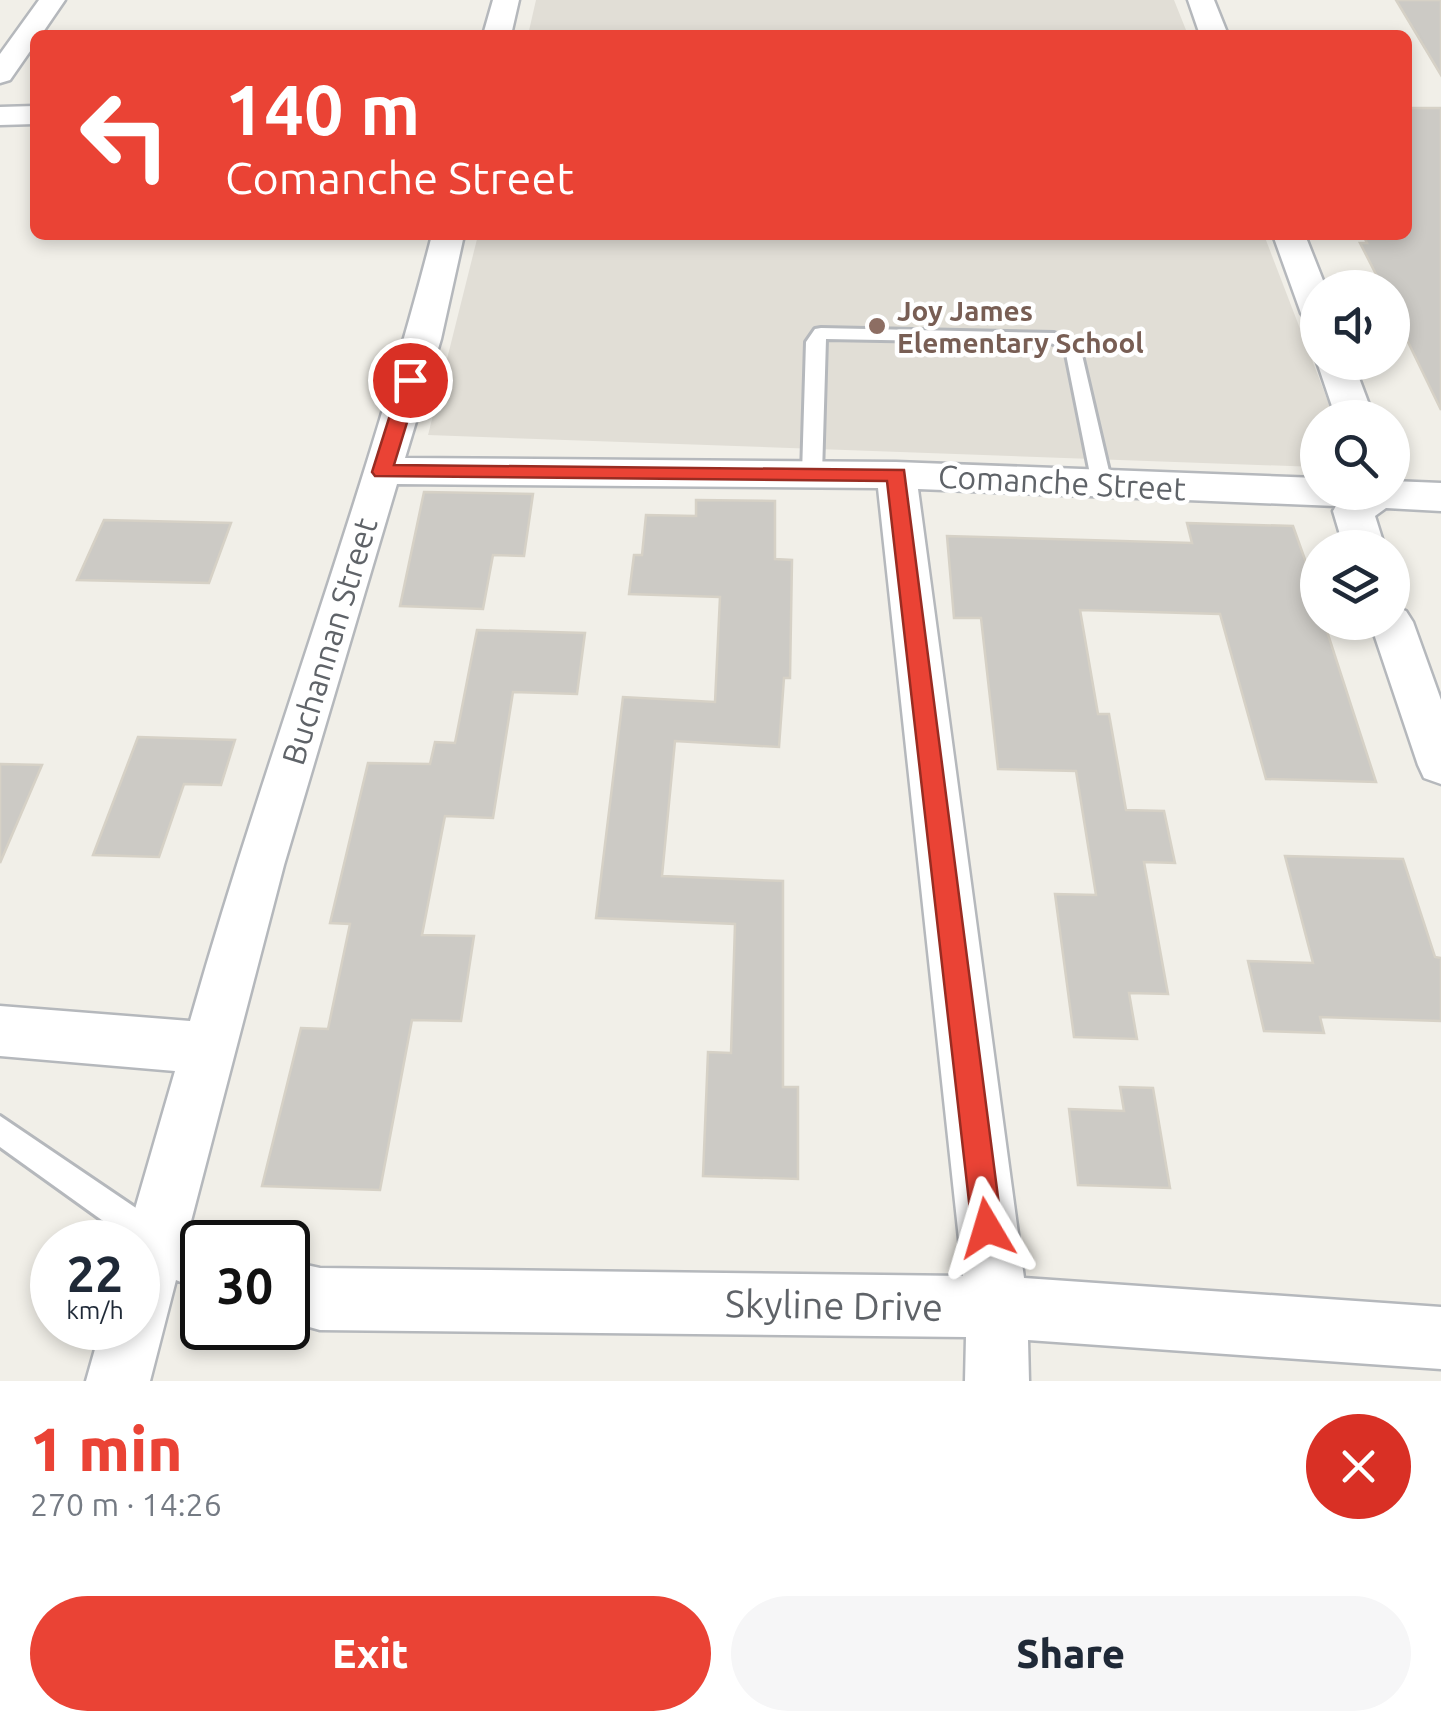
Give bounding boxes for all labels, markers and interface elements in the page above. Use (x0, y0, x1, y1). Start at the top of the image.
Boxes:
icon: left (60, 70, 190, 200)
text: 140 m (225, 70, 420, 148)
text: Comanche Street (225, 152, 574, 203)
map controls (1300, 270, 1410, 640)
button: sound (1300, 270, 1410, 380)
place label: Joy James Elementary School (897, 295, 1144, 358)
marker: Joy James Elementary School (866, 315, 888, 337)
pin (368, 338, 453, 423)
icon: arrive (383, 353, 438, 408)
button: search (1300, 400, 1410, 510)
street label: Comanche Street (937, 458, 1187, 506)
street label: Buchannan Street (274, 513, 384, 769)
button: layers (1300, 530, 1410, 640)
position arrow (935, 1176, 1039, 1280)
speed limit sign: 30 (180, 1220, 310, 1350)
text: 22 (67, 1245, 123, 1301)
street label: Skyline Drive (725, 1282, 943, 1328)
text: km/h (66, 1296, 124, 1324)
button: close (1306, 1414, 1411, 1519)
text: 1 min (30, 1415, 183, 1482)
text: 270 m · 14:26 (30, 1486, 222, 1522)
button: Exit (30, 1596, 711, 1711)
button: Share (731, 1596, 1411, 1711)

